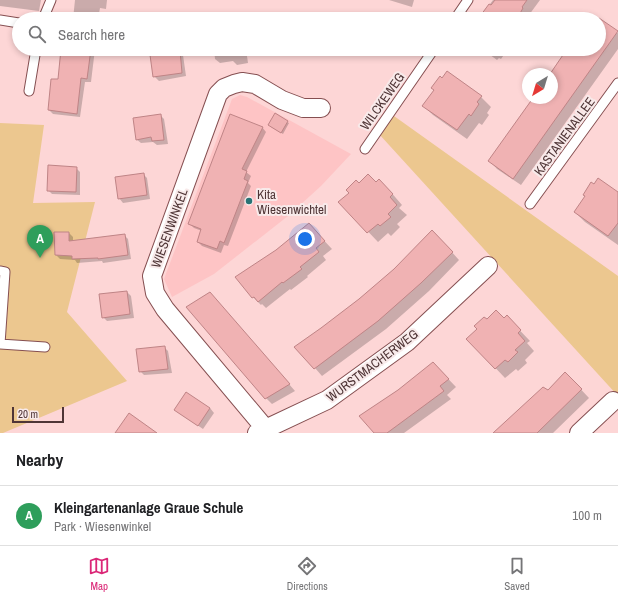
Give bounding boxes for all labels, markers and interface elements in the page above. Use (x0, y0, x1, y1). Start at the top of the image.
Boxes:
search box (12, 12, 606, 56)
icon: search (26, 23, 48, 45)
text: Search here (58, 24, 125, 45)
north arrow (522, 68, 558, 104)
street label: WILCKEWEG (356, 69, 408, 133)
street label: KASTANIENALLEE (530, 94, 599, 179)
street label: WIESENWINKEL (147, 186, 192, 270)
place label: Kita Wiesenwichtel (257, 186, 326, 218)
marker: Kita Wiesenwichtel (244, 196, 254, 206)
pin: A (27, 225, 53, 258)
your location (295, 229, 315, 249)
street label: WURSTMACHERWEG (323, 325, 422, 405)
scale bar (12, 405, 64, 424)
text: 20 m (18, 407, 38, 421)
text: Nearby (16, 448, 63, 471)
text: Kleingartenanlage Graue Schule (54, 497, 243, 518)
text: A (25, 507, 33, 524)
text: 100 m (572, 507, 602, 524)
text: Park · Wiesenwinkel (54, 518, 151, 535)
tab: Map (88, 555, 110, 593)
tab: Directions (287, 555, 328, 593)
tab: Saved (504, 555, 530, 593)

